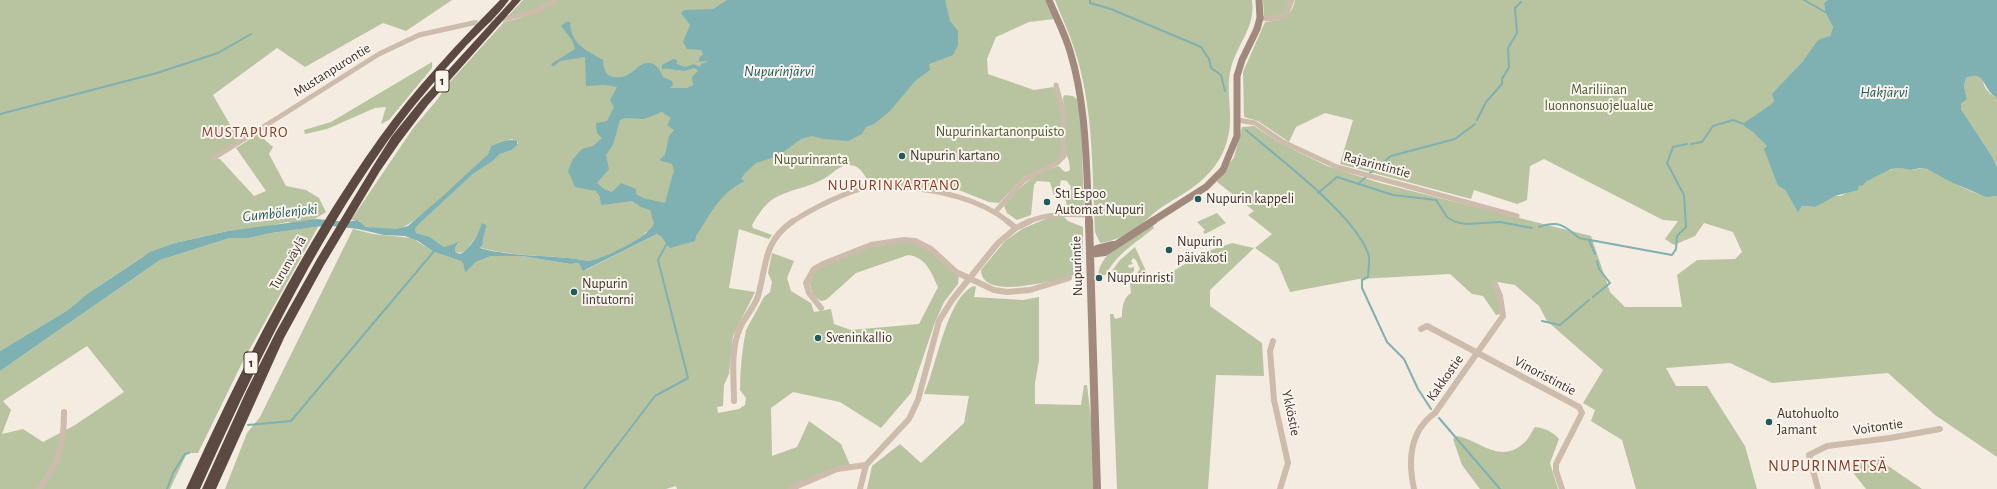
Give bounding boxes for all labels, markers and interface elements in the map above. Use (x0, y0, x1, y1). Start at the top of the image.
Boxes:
street label: Mustanpurontie (290, 40, 374, 100)
water label: Nupurinjärvi (744, 62, 814, 80)
road number: 1 (435, 70, 449, 92)
park label: Mariliinan luonnonsuojelualue (1544, 82, 1654, 114)
water label: Hakjärvi (1860, 83, 1908, 101)
district label: MUSTAPURO (201, 123, 289, 141)
park label: Nupurinkartanonpuisto (936, 124, 1064, 140)
place label: Nupurin kartano (910, 148, 1000, 164)
street label: Rajarintintie (1342, 148, 1412, 182)
marker: Nupurin kartano (897, 151, 907, 161)
park label: Nupurinranta (774, 152, 848, 168)
district label: NUPURINKARTANO (828, 176, 960, 194)
place label: St1 Espoo Automat Nupuri (1055, 186, 1144, 218)
place label: Nupurin kappeli (1206, 191, 1294, 207)
marker: Nupurin kappeli (1193, 194, 1203, 204)
marker: St1 Espoo Automat Nupuri (1042, 197, 1052, 207)
water label: Gumbölenjoki (242, 200, 318, 226)
street label: Turunväylä (266, 233, 310, 293)
place label: Nupurin päiväkoti (1177, 234, 1227, 266)
street label: Nupurintie (1068, 236, 1086, 296)
marker: Nupurin päiväkoti (1164, 245, 1174, 255)
place label: Nupurinristi (1107, 270, 1174, 286)
marker: Nupurinristi (1094, 273, 1104, 283)
place label: Nupurin lintutorni (582, 276, 634, 308)
marker: Nupurin lintutorni (569, 287, 579, 297)
place label: Sveninkallio (826, 330, 892, 346)
marker: Sveninkallio (813, 333, 823, 343)
road number: 1 (244, 352, 258, 374)
street label: Kakkostie (1423, 352, 1467, 404)
street label: Vinoristintie (1511, 353, 1579, 399)
street label: Ykköstie (1278, 389, 1304, 437)
place label: Autohuolto Jamant (1777, 406, 1839, 438)
street label: Voitontie (1852, 415, 1904, 439)
marker: Autohuolto Jamant (1764, 417, 1774, 427)
district label: NUPURINMETSÄ (1768, 456, 1888, 476)

